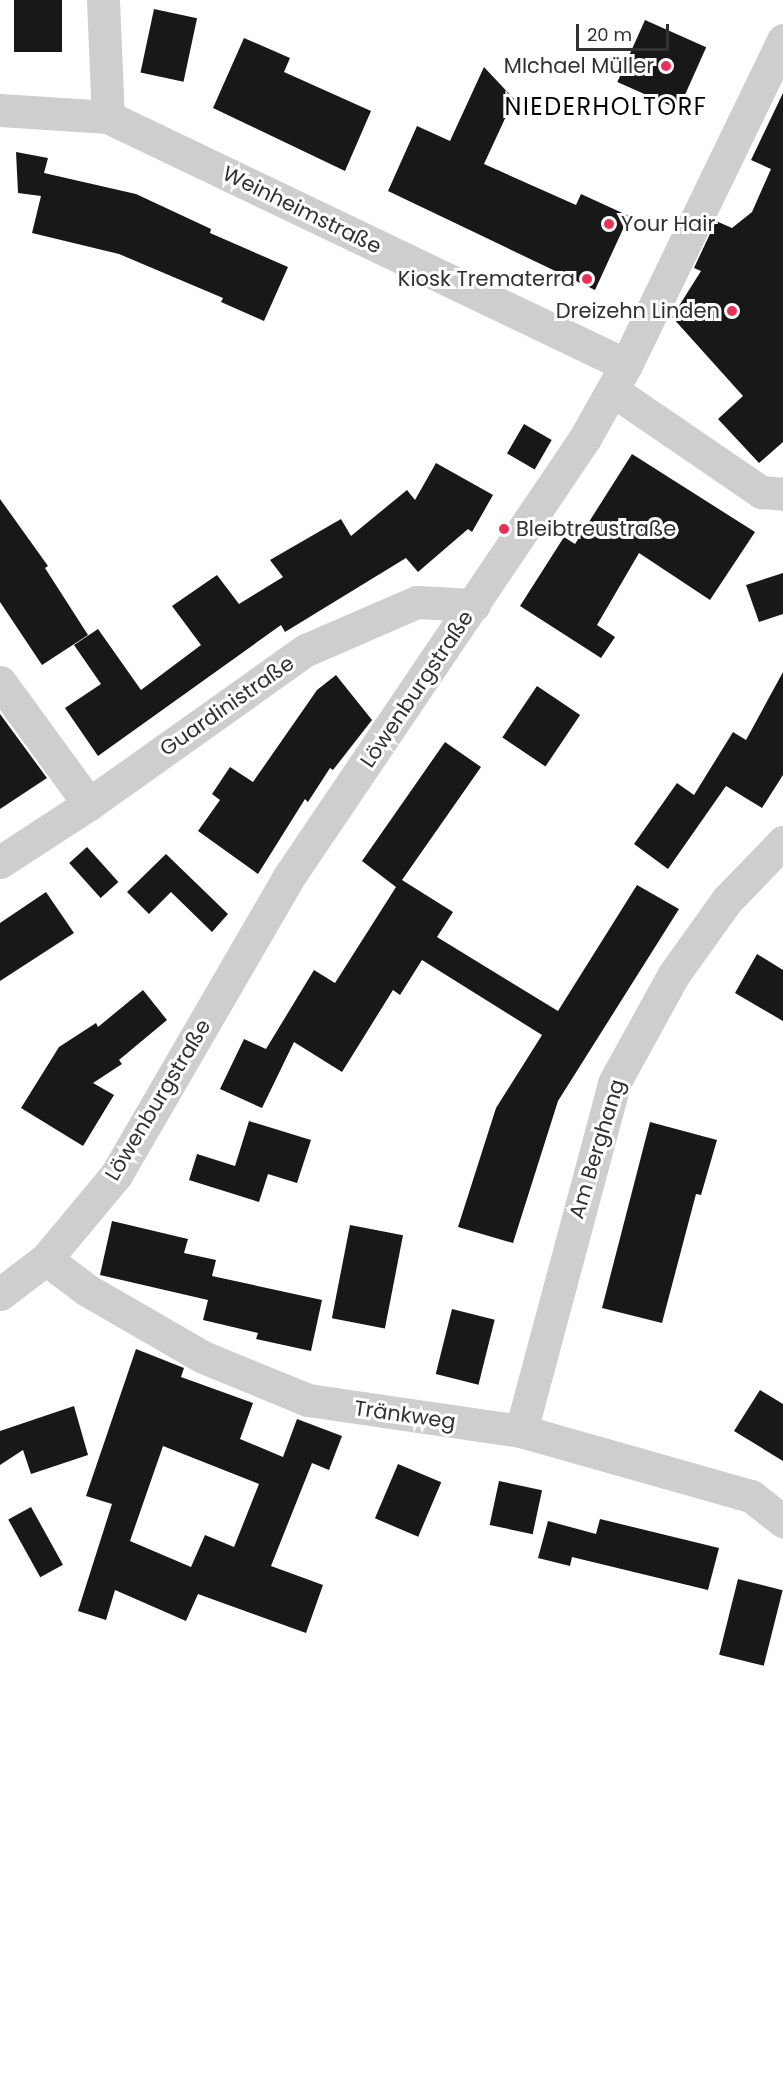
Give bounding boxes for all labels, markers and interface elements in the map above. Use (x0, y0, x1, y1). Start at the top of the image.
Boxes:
scale bar (579, 12, 672, 50)
text: 20 m (587, 22, 632, 47)
place label: MIchael Müller (504, 53, 654, 79)
marker: MIchael Müller (659, 59, 673, 73)
district label: NIEDERHOLTORF (505, 93, 707, 121)
street label: Weinheimstraße (219, 161, 385, 259)
place label: Your Hair (621, 211, 715, 237)
marker: Your Hair (602, 217, 616, 231)
place label: Kiosk Trematerra (398, 266, 575, 292)
marker: Kiosk Trematerra (580, 272, 594, 286)
place label: Dreizehn Linden (556, 298, 720, 324)
marker: Dreizehn Linden (725, 304, 739, 318)
place label: Bleibtreustraße (516, 516, 676, 542)
marker: Bleibtreustraße (497, 522, 511, 536)
street label: Löwenburgstraße (355, 606, 479, 772)
street label: Guardinistraße (155, 650, 299, 762)
street label: Löwenburgstraße (100, 1015, 216, 1185)
street label: Am Berghang (564, 1076, 630, 1222)
street label: Tränkweg (353, 1395, 457, 1435)

